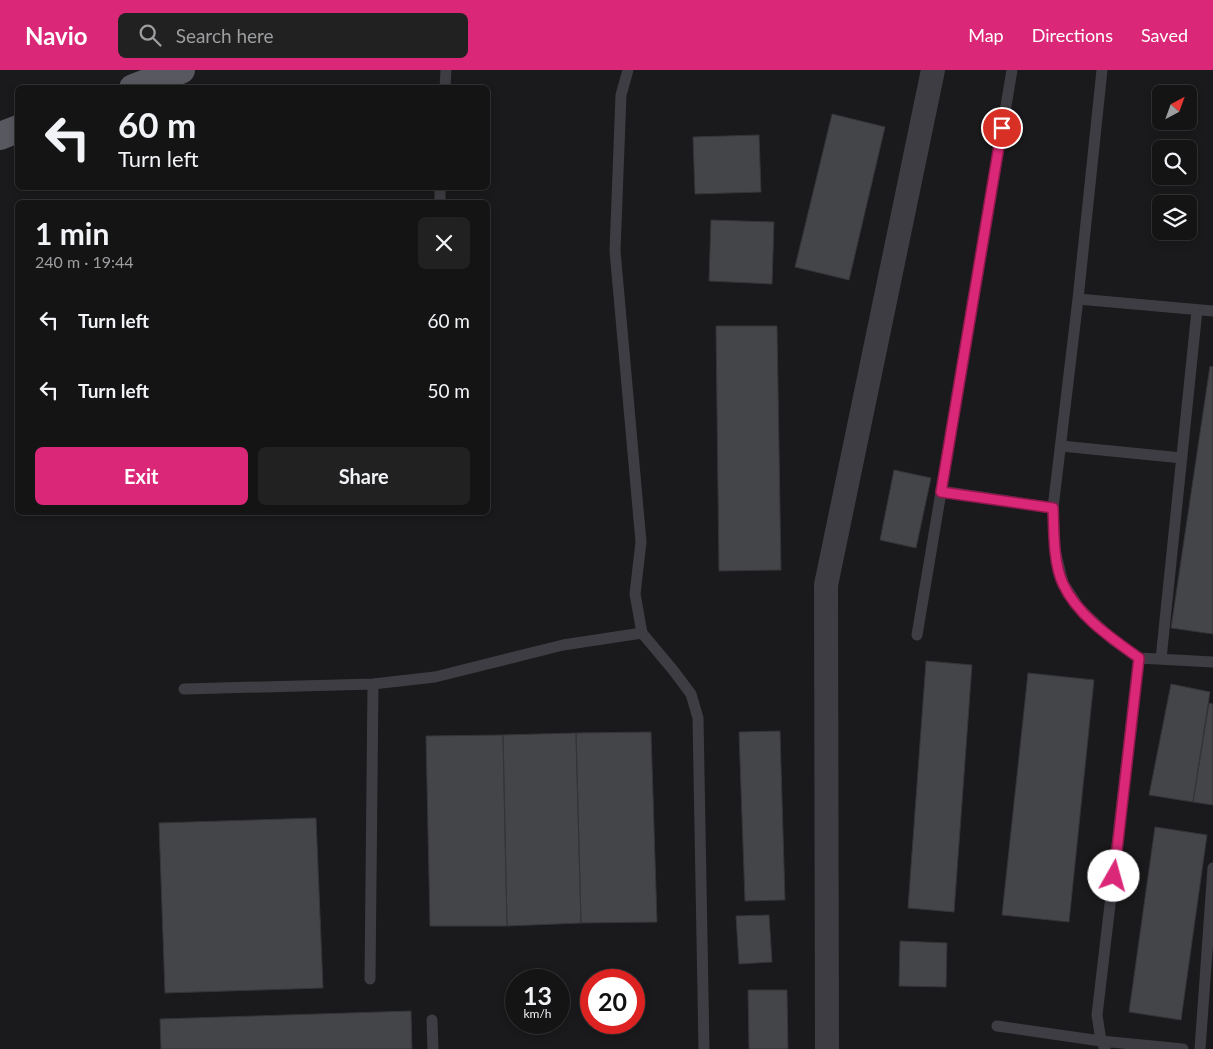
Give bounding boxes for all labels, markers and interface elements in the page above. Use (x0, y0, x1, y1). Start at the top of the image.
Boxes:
search box (118, 13, 468, 58)
text: Navio (25, 21, 88, 50)
icon: search (136, 21, 164, 49)
text: Search here (176, 24, 274, 47)
text: Map (968, 24, 1004, 46)
text: Directions (1032, 24, 1113, 46)
text: Saved (1141, 24, 1188, 46)
north arrow (1152, 85, 1198, 130)
map controls (1152, 85, 1197, 240)
text: 60 m (118, 103, 196, 145)
icon: left (35, 105, 100, 170)
pin (981, 107, 1023, 149)
icon: arrive (988, 114, 1016, 142)
button: search (1152, 140, 1197, 185)
text: Turn left (118, 145, 199, 172)
button: layers (1152, 195, 1197, 240)
text: 1 min (35, 215, 109, 251)
button: close (418, 217, 470, 269)
text: 240 m · 19:44 (35, 252, 134, 271)
icon: left (35, 306, 63, 334)
text: Turn left (78, 309, 149, 332)
text: 60 m (427, 309, 470, 332)
icon: left (35, 376, 63, 404)
text: Turn left (78, 379, 149, 402)
text: 50 m (427, 379, 470, 402)
button: Exit (35, 447, 248, 505)
button: Share (258, 447, 470, 505)
position arrow (1087, 849, 1139, 901)
speed limit sign: 20 (580, 969, 645, 1034)
text: 13 (523, 980, 552, 1010)
text: km/h (523, 1006, 552, 1021)

